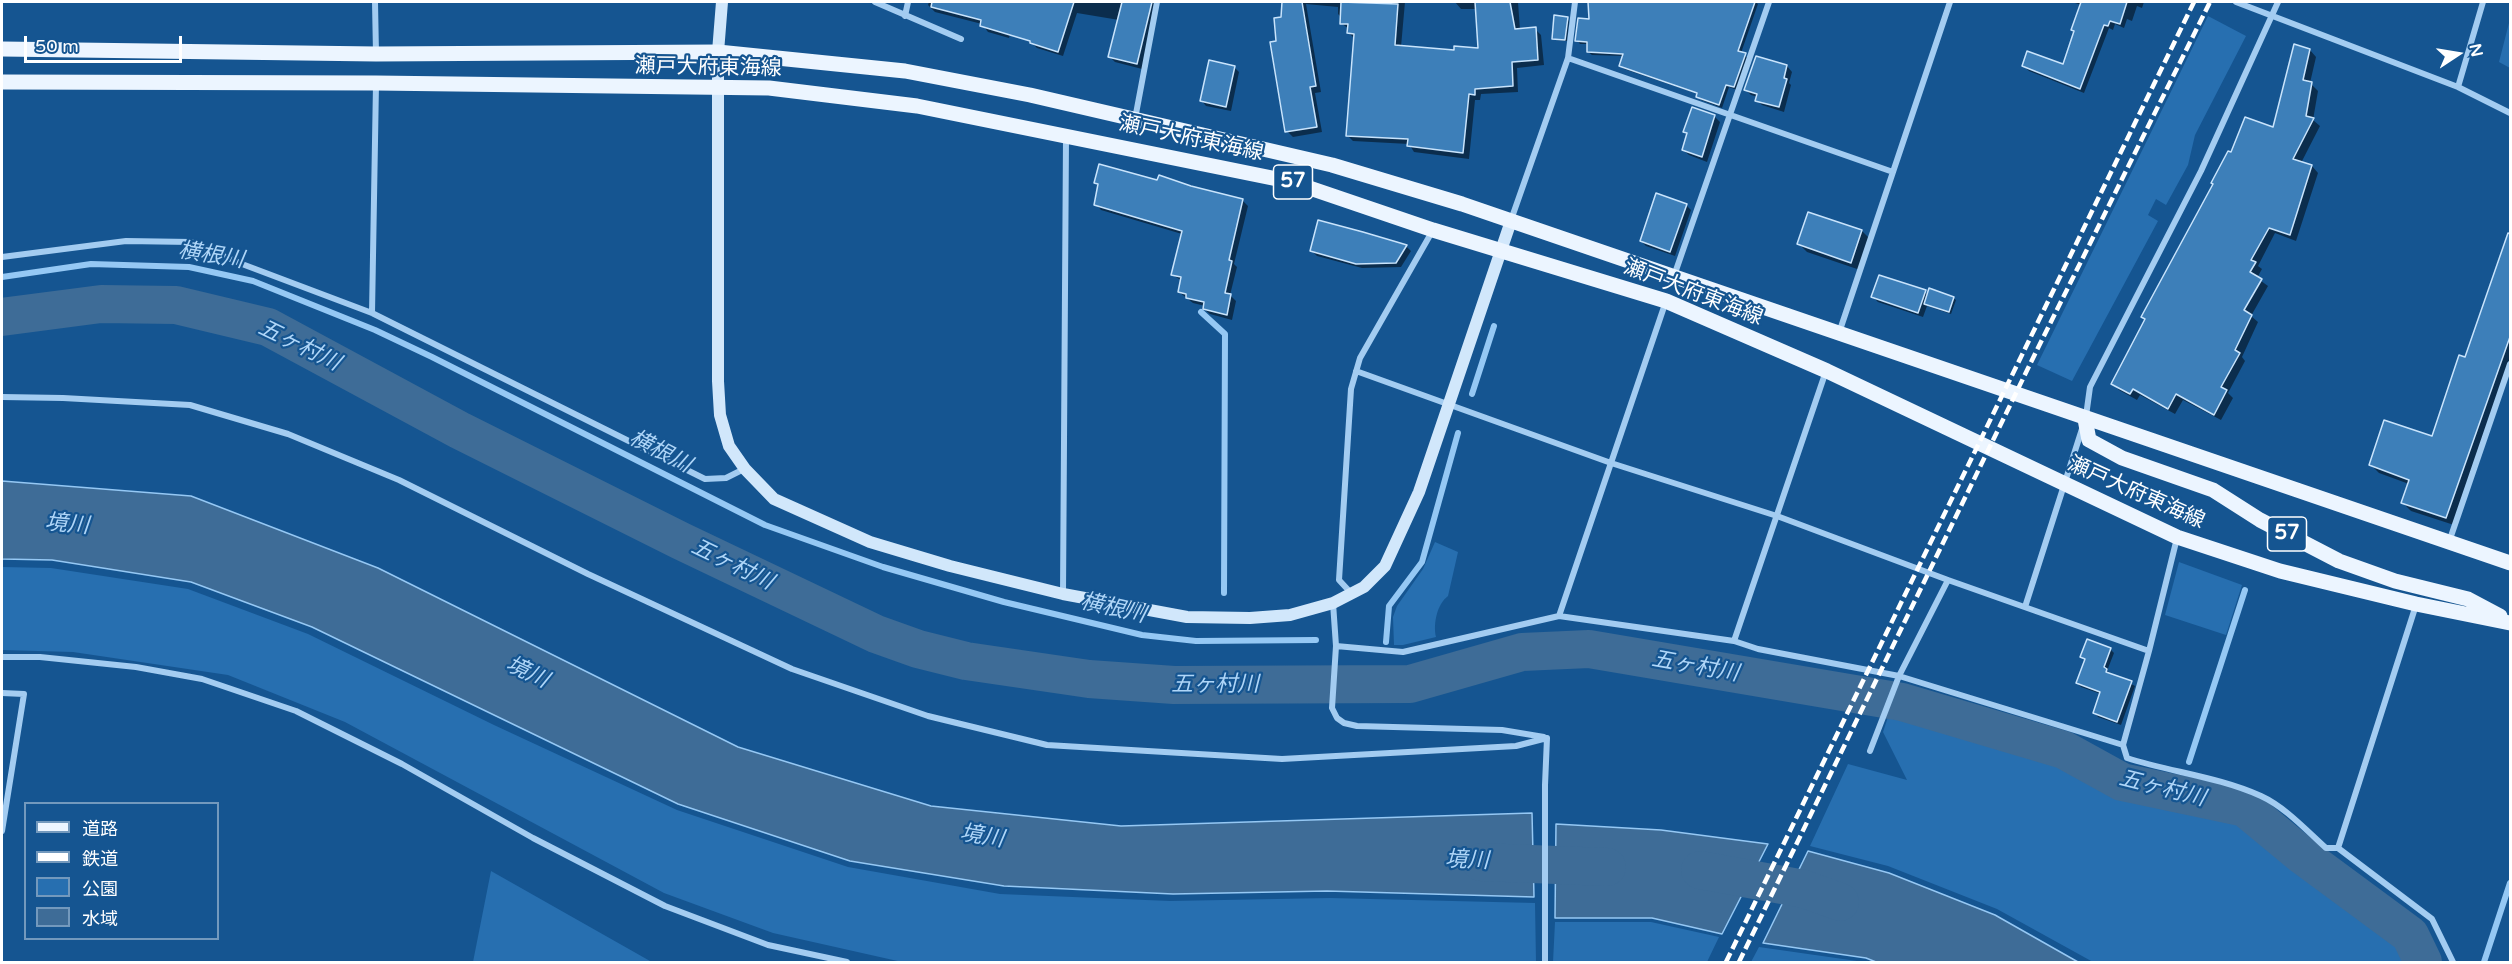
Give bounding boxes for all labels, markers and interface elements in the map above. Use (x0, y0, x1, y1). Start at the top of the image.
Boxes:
scale bar (27, 24, 184, 62)
north arrow (2428, 24, 2488, 84)
text: 50 m (35, 35, 79, 57)
text: N (2464, 42, 2487, 59)
street label: 瀬戸大府東海線 (634, 54, 782, 82)
street label: 瀬戸大府東海線 (1116, 111, 1266, 167)
road number: 57 (1274, 165, 1312, 199)
water label: 横根川 (176, 238, 246, 274)
street label: 瀬戸大府東海線 (1620, 255, 1766, 331)
water label: 五ヶ村川 (254, 315, 344, 377)
water label: 横根川 (625, 425, 695, 479)
street label: 瀬戸大府東海線 (2064, 452, 2208, 534)
water label: 境川 (44, 510, 90, 540)
road number: 57 (2268, 517, 2306, 551)
water label: 五ヶ村川 (687, 534, 777, 596)
water label: 横根川 (1078, 589, 1148, 629)
water label: 五ヶ村川 (1649, 646, 1741, 688)
water label: 境川 (501, 652, 553, 694)
water label: 五ヶ村川 (1171, 672, 1259, 698)
water label: 五ヶ村川 (2116, 766, 2208, 812)
legend (24, 802, 219, 940)
text: 道路 (82, 818, 118, 840)
water label: 境川 (958, 821, 1006, 853)
water label: 境川 (1445, 847, 1489, 875)
text: 鉄道 (82, 848, 118, 870)
text: 公園 (82, 878, 118, 900)
text: 水域 (82, 908, 118, 930)

